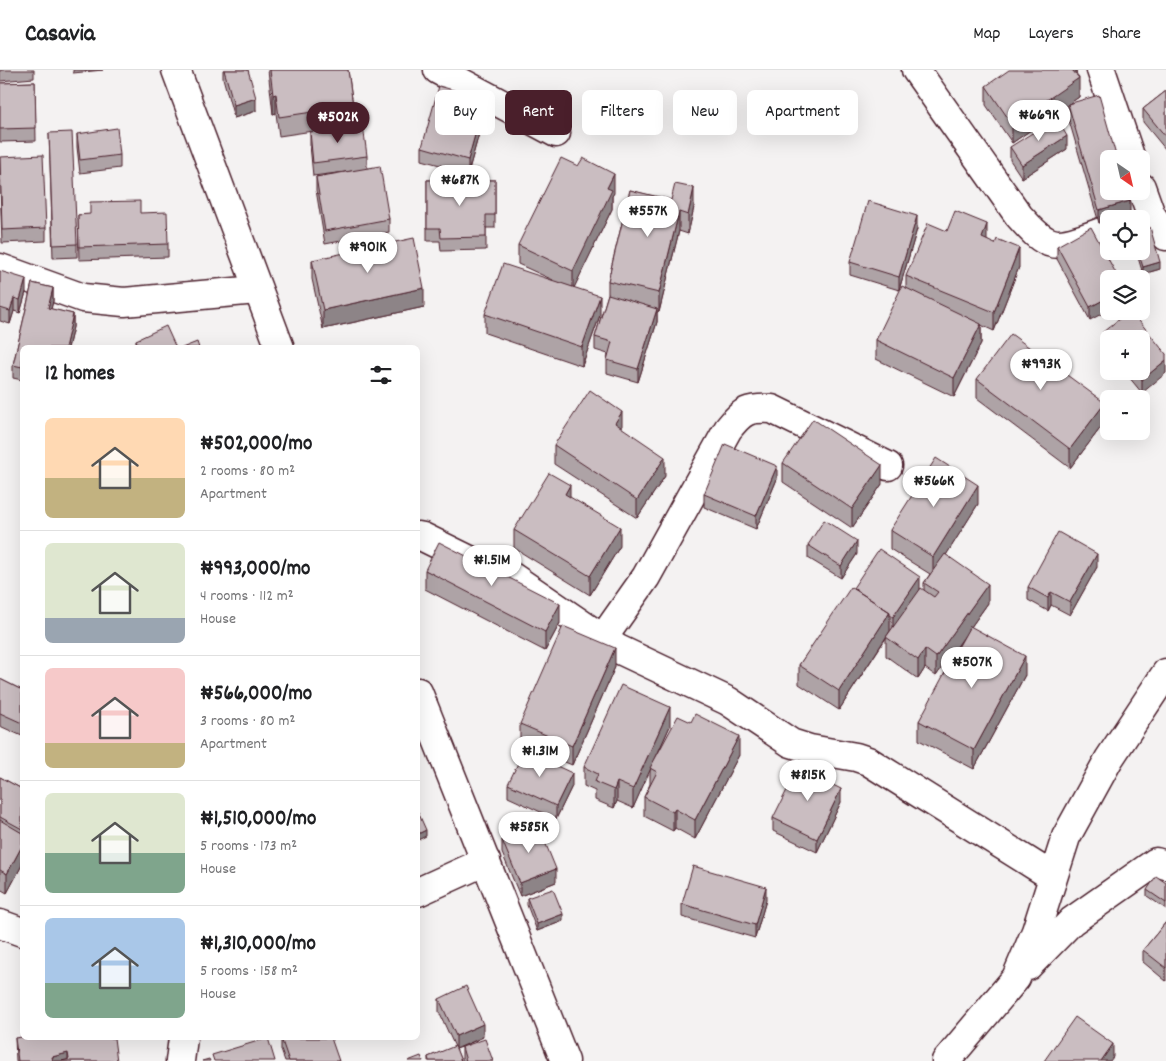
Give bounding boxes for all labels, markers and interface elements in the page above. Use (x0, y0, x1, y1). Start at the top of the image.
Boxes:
text: Casavia (25, 18, 95, 52)
text: Map (973, 22, 1000, 47)
text: Layers (1028, 22, 1074, 47)
text: Share (1102, 22, 1141, 47)
chip: Buy (435, 90, 495, 135)
chip: Rent (505, 90, 572, 135)
chip: Filters (582, 90, 663, 135)
chip: New (673, 90, 737, 135)
chip: Apartment (747, 90, 858, 135)
pin: ₦669K (1004, 100, 1074, 142)
pin: ₦502K (303, 102, 373, 144)
text: ₦669K (1019, 104, 1059, 127)
text: ₦502K (317, 106, 359, 129)
north arrow (1100, 150, 1150, 200)
map controls (1100, 150, 1150, 440)
pin: ₦687K (425, 164, 495, 207)
text: ₦687K (441, 169, 479, 192)
pin: ₦557K (613, 196, 683, 238)
text: ₦557K (629, 200, 667, 223)
button: locate (1100, 210, 1150, 260)
pin: ₦901K (333, 232, 403, 274)
text: ₦901K (349, 236, 387, 259)
button: layers (1100, 270, 1150, 320)
button: + (1100, 330, 1150, 380)
pin: ₦993K (1006, 348, 1076, 391)
text: ₦993K (1021, 353, 1061, 376)
text: 12 homes (45, 360, 115, 390)
icon: filters (367, 361, 395, 389)
button: − (1100, 390, 1150, 440)
text: ₦502,000/mo (200, 430, 312, 460)
icon: home (85, 438, 145, 498)
text: 2 rooms · 80 m² (200, 460, 295, 483)
pin: ₦566K (899, 466, 969, 508)
text: ₦566K (913, 470, 955, 493)
text: Apartment (200, 483, 267, 506)
pin: ₦1.51M (451, 544, 533, 587)
text: ₦1.51M (474, 549, 510, 572)
text: ₦993,000/mo (200, 555, 310, 585)
icon: home (85, 563, 145, 623)
text: 4 rooms · 112 m² (200, 585, 294, 608)
text: House (200, 608, 236, 631)
pin: ₦507K (937, 646, 1007, 689)
text: ₦507K (952, 651, 992, 674)
text: ₦566,000/mo (200, 680, 312, 710)
icon: home (85, 688, 145, 748)
text: 3 rooms · 80 m² (200, 710, 295, 733)
text: Apartment (200, 733, 267, 756)
pin: ₦1.31M (499, 736, 581, 778)
text: ₦1.31M (522, 740, 558, 763)
pin: ₦815K (773, 760, 843, 802)
text: ₦815K (790, 764, 826, 787)
text: ₦1,510,000/mo (200, 805, 316, 835)
pin: ₦585K (494, 812, 564, 854)
icon: home (85, 813, 145, 873)
text: ₦585K (509, 816, 549, 839)
text: 5 rooms · 173 m² (200, 835, 297, 858)
text: House (200, 858, 236, 881)
text: ₦1,310,000/mo (200, 930, 316, 960)
icon: home (85, 938, 145, 998)
text: 5 rooms · 158 m² (200, 960, 298, 983)
text: House (200, 983, 236, 1006)

